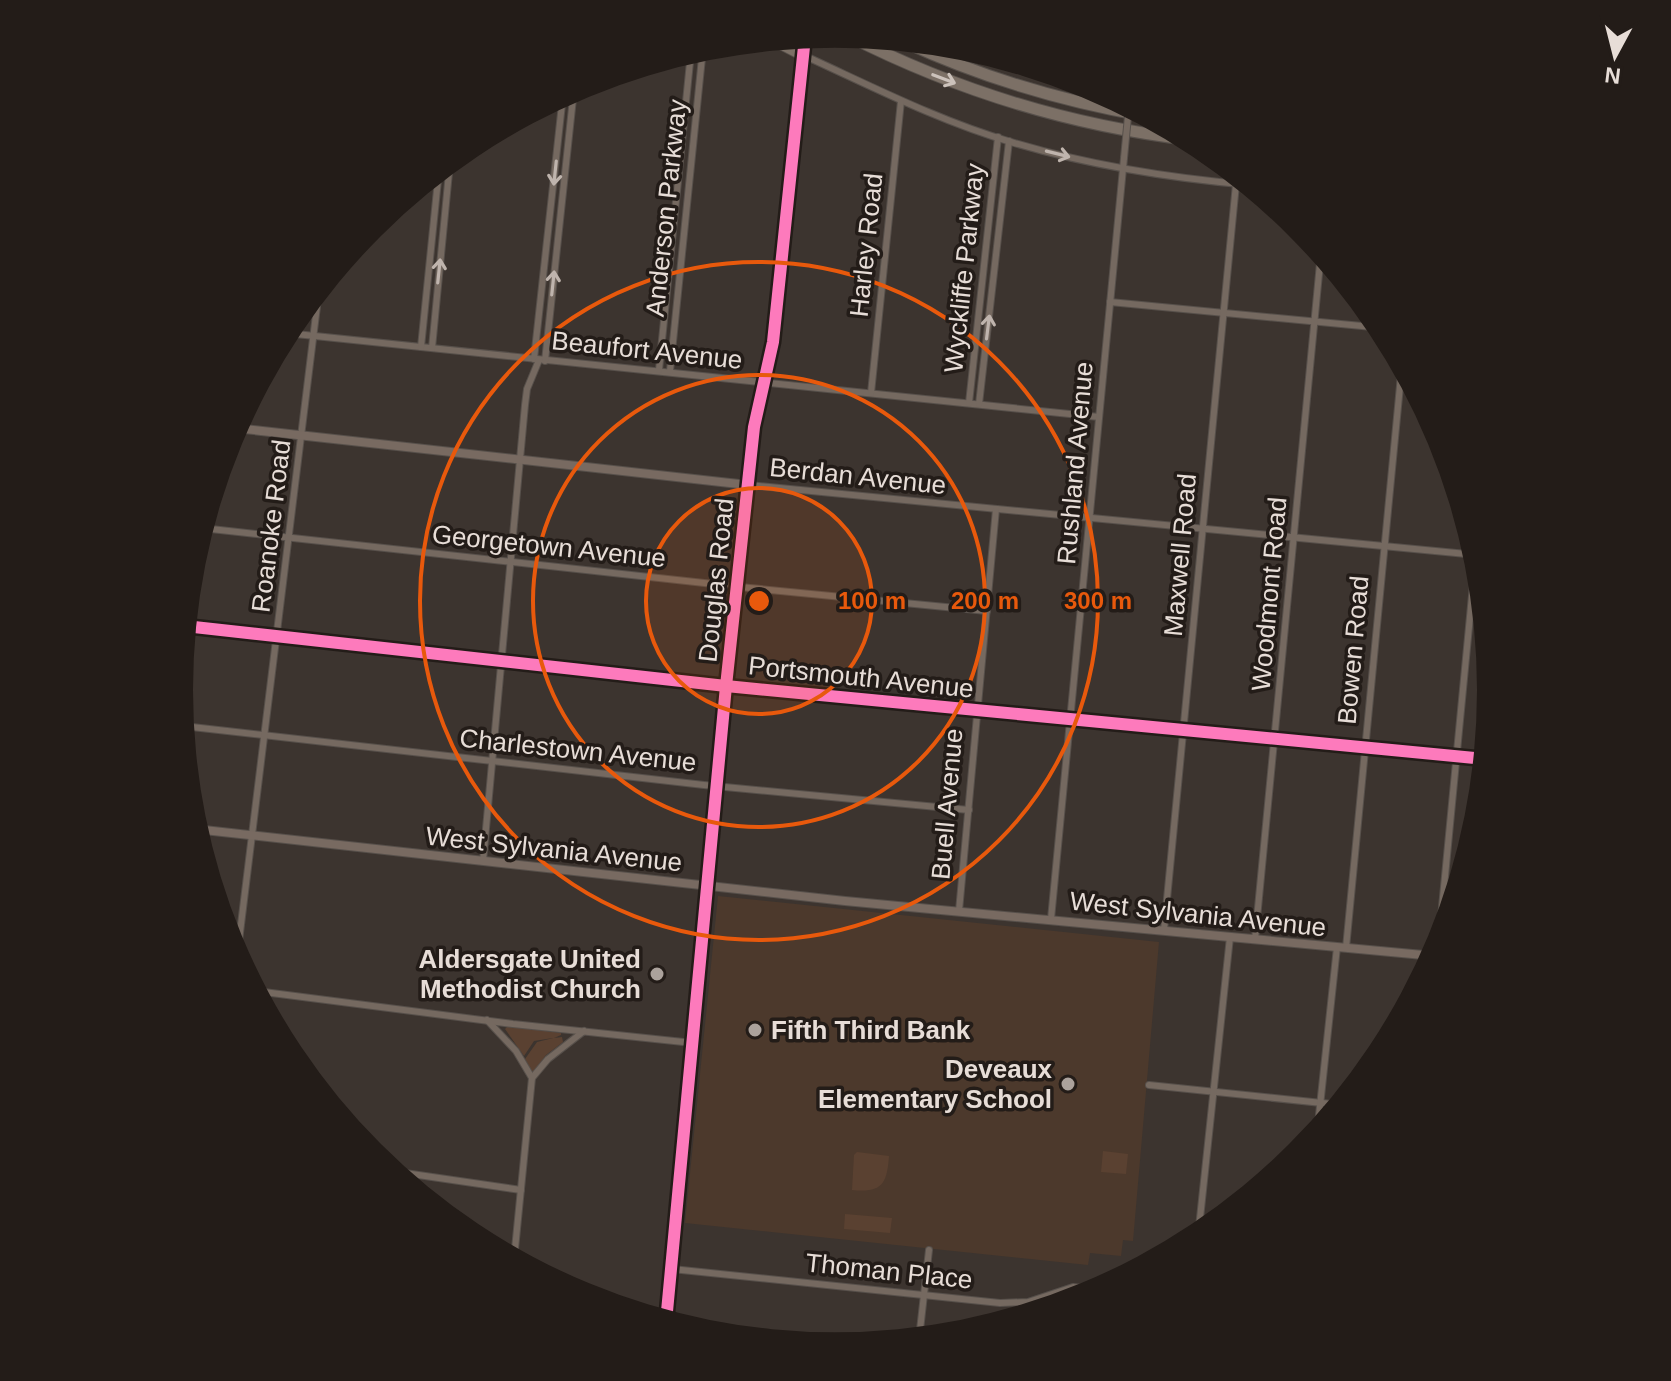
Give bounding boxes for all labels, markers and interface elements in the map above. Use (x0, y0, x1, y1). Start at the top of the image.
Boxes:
north arrow (1575, 16, 1655, 96)
text: N (1603, 62, 1622, 89)
one-way arrow (931, 73, 956, 87)
street label: Anderson Parkway (640, 98, 692, 318)
one-way arrow (1044, 147, 1070, 162)
one-way arrow (547, 159, 562, 186)
street label: Wyckliffe Parkway (938, 162, 990, 374)
street label: Harley Road (844, 172, 888, 318)
one-way arrow (432, 258, 447, 285)
one-way arrow (546, 270, 561, 297)
one-way arrow (980, 314, 995, 340)
street label: Beaufort Avenue (550, 325, 744, 375)
street label: Rushland Avenue (1051, 360, 1099, 566)
street label: Roanoke Road (246, 438, 296, 614)
street label: Berdan Avenue (768, 452, 948, 500)
street label: Maxwell Road (1158, 472, 1202, 638)
street label: Douglas Road (692, 496, 740, 664)
street label: Woodmont Road (1246, 496, 1292, 692)
street label: Georgetown Avenue (430, 519, 668, 573)
street label: Bowen Road (1332, 575, 1374, 725)
centre of rings (745, 587, 773, 615)
text: 100 m (838, 587, 906, 614)
text: 200 m (951, 587, 1019, 614)
text: 300 m (1064, 587, 1132, 614)
street label: Portsmouth Avenue (747, 650, 975, 704)
street label: Charlestown Avenue (458, 723, 698, 777)
street label: Buell Avenue (925, 727, 969, 881)
street label: West Sylvania Avenue (424, 821, 684, 877)
street label: West Sylvania Avenue (1068, 886, 1328, 942)
place label: Aldersgate United Methodist Church (419, 944, 641, 1004)
marker: Aldersgate United Methodist Church (648, 965, 666, 983)
place label: Fifth Third Bank (771, 1015, 971, 1045)
marker: Fifth Third Bank (746, 1021, 764, 1039)
place label: Deveaux Elementary School (818, 1054, 1053, 1114)
marker: Deveaux Elementary School (1059, 1075, 1077, 1093)
street label: Thoman Place (804, 1247, 974, 1295)

